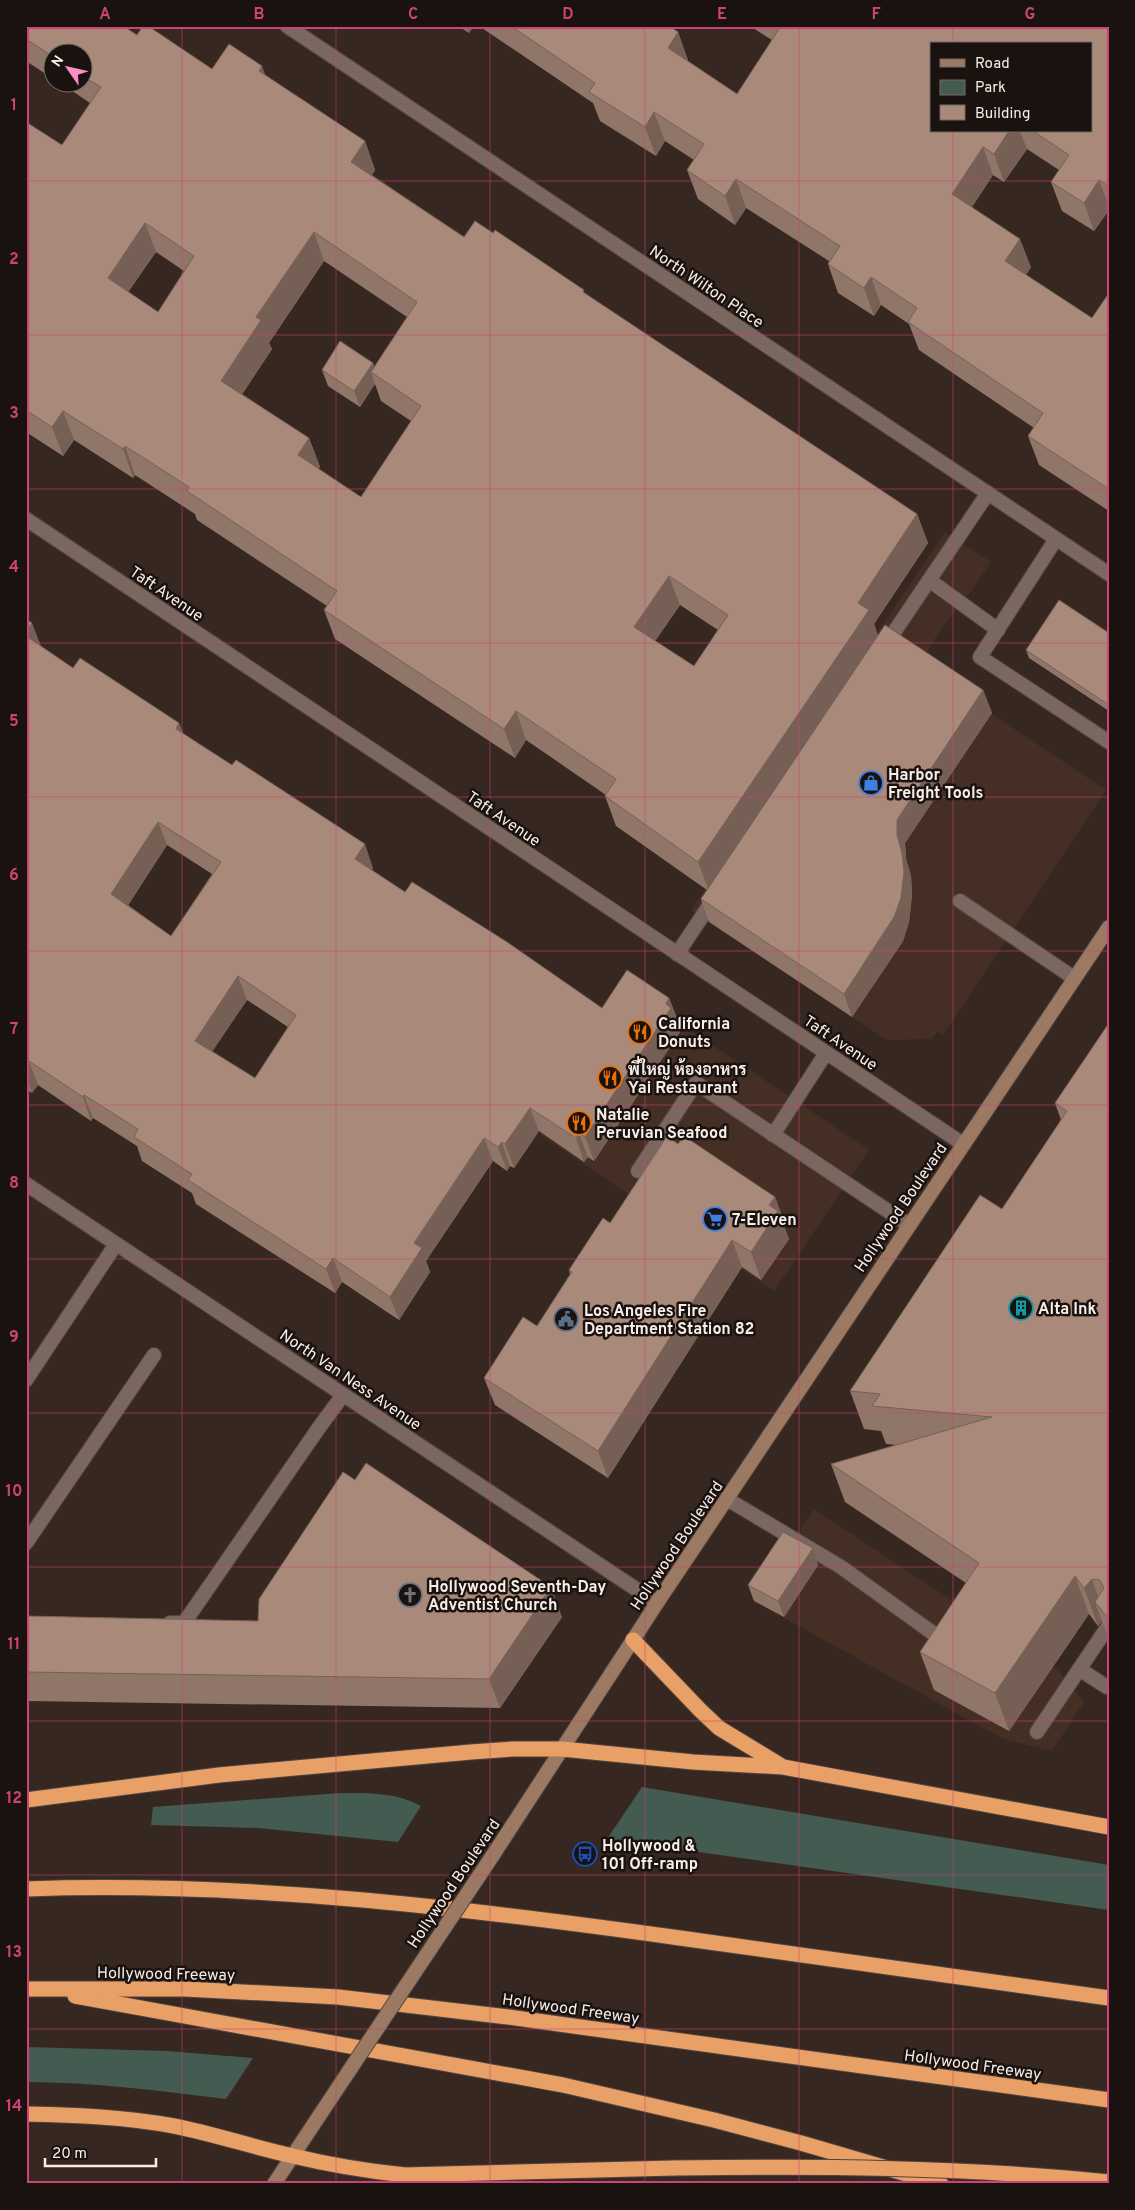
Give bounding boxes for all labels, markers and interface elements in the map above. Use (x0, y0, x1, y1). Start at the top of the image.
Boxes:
text: A (99, 5, 111, 25)
text: B (253, 5, 265, 25)
text: C (408, 5, 418, 25)
text: D (562, 5, 574, 25)
text: E (717, 5, 727, 25)
text: F (871, 5, 881, 25)
text: G (1025, 5, 1035, 25)
north arrow (42, 42, 92, 92)
legend (930, 42, 1092, 132)
text: N (49, 53, 68, 70)
text: Road (975, 55, 1010, 74)
text: Park (975, 79, 1006, 98)
text: 1 (11, 96, 17, 116)
text: Building (975, 105, 1030, 124)
street label: North Wilton Place (645, 242, 767, 333)
text: 2 (9, 250, 19, 270)
text: 3 (9, 404, 19, 424)
text: 4 (9, 558, 19, 578)
street label: Taft Avenue (125, 563, 207, 627)
text: 5 (9, 712, 19, 732)
place label: Harbor Freight Tools (888, 766, 984, 804)
shop icon: Harbor Freight Tools (858, 770, 884, 796)
street label: Taft Avenue (462, 788, 544, 852)
text: 6 (9, 866, 19, 886)
street label: Taft Avenue (799, 1012, 881, 1076)
place label: California Donuts (658, 1015, 730, 1053)
restaurant icon: California Donuts (627, 1019, 653, 1045)
text: 7 (10, 1020, 18, 1040)
place label: พี่ใหญ่ ห้องอาหาร Yai Restaurant (628, 1055, 746, 1099)
restaurant icon: พี่ใหญ่ ห้องอาหาร Yai Restaurant (597, 1065, 623, 1091)
place label: Natalie Peruvian Seafood (596, 1106, 727, 1144)
restaurant icon: Natalie Peruvian Seafood (566, 1110, 592, 1136)
street label: Hollywood Boulevard (851, 1140, 952, 1277)
text: 8 (9, 1174, 19, 1194)
supermarket icon: 7-Eleven (702, 1206, 728, 1232)
place label: 7-Eleven (732, 1211, 797, 1231)
building icon: Alta Ink (1008, 1295, 1034, 1321)
place label: Alta Ink (1038, 1300, 1096, 1320)
place label: Los Angeles Fire Department Station 82 (584, 1302, 754, 1340)
public building icon: Los Angeles Fire Department Station 82 (553, 1306, 579, 1332)
street label: North Van Ness Avenue (275, 1326, 425, 1436)
text: 9 (9, 1328, 19, 1348)
street label: Hollywood Boulevard (627, 1478, 728, 1615)
text: 10 (6, 1482, 22, 1502)
place label: Hollywood Seventh-Day Adventist Church (428, 1578, 606, 1616)
church icon: Hollywood Seventh-Day Adventist Church (397, 1582, 423, 1608)
text: 11 (8, 1635, 20, 1655)
text: 12 (6, 1789, 22, 1809)
street label: Hollywood Boulevard (404, 1816, 505, 1953)
place label: Hollywood & 101 Off-ramp (602, 1837, 698, 1875)
bus stop icon: Hollywood & 101 Off-ramp (572, 1841, 598, 1867)
text: 13 (6, 1943, 22, 1963)
street label: Hollywood Freeway (97, 1964, 235, 1986)
street label: Hollywood Freeway (501, 1990, 641, 2030)
street label: Hollywood Freeway (903, 2046, 1043, 2086)
text: 14 (6, 2097, 22, 2117)
scale bar (45, 2135, 156, 2167)
text: 20 m (52, 2145, 87, 2164)

